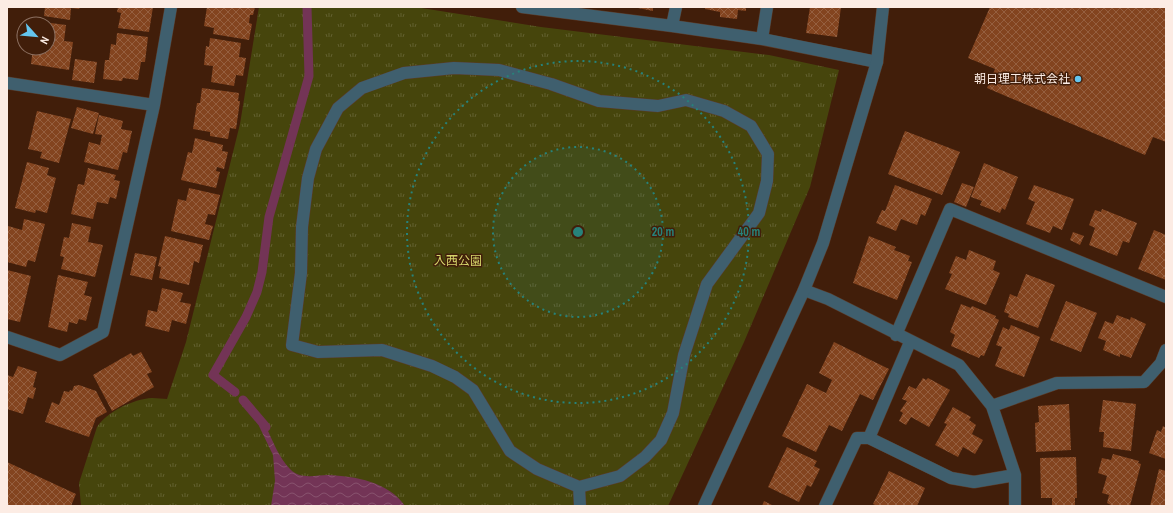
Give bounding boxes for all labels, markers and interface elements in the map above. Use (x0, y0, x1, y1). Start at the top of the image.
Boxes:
north arrow (16, 16, 56, 56)
text: N (37, 34, 53, 47)
place label: 朝日理工株式会社 (974, 71, 1070, 87)
marker: 朝日理工株式会社 (1073, 74, 1083, 84)
text: 20 m (652, 224, 674, 240)
text: 40 m (738, 224, 760, 240)
centre of rings (571, 225, 585, 239)
park label: 入西公園 (434, 253, 482, 269)

